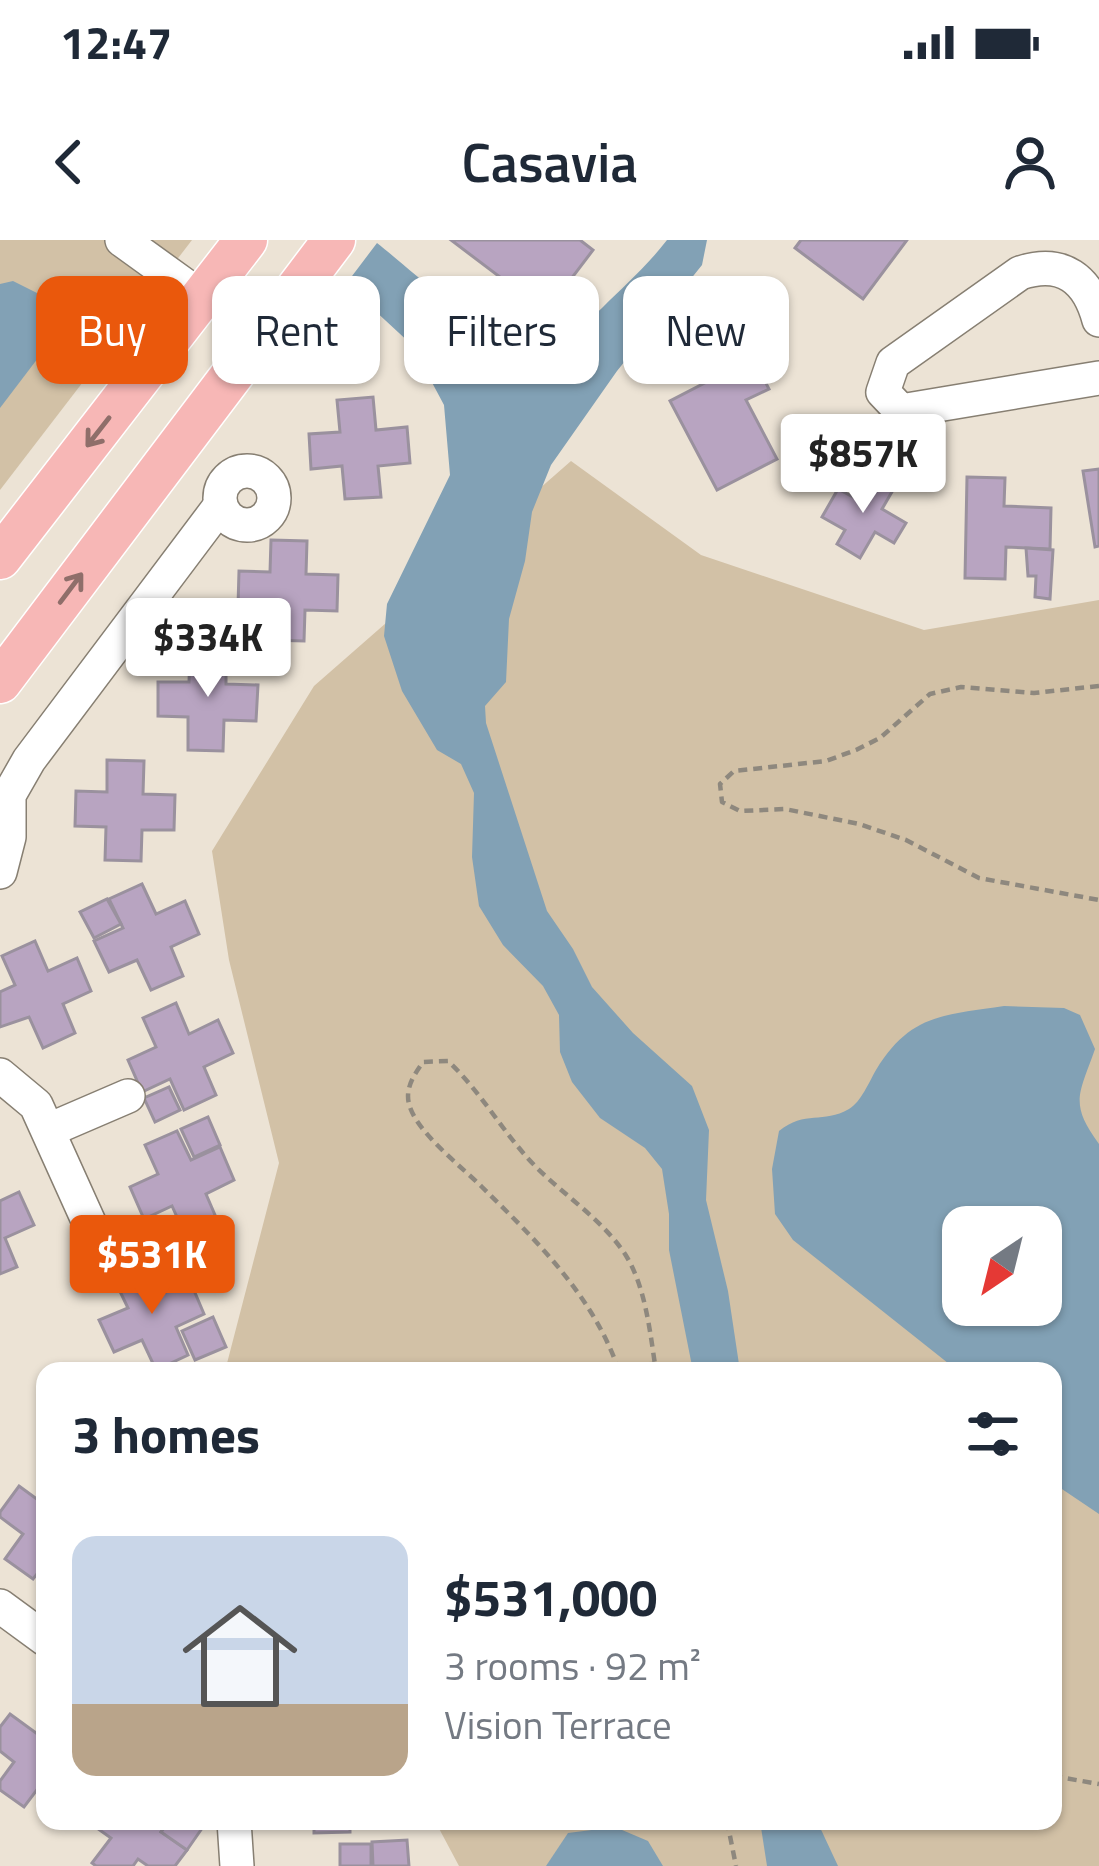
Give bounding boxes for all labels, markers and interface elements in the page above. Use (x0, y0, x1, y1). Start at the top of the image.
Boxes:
text: 12:47 (60, 8, 172, 76)
text: Casavia (461, 121, 638, 203)
icon: back (36, 129, 102, 195)
icon: person (997, 129, 1063, 195)
chip: Buy (36, 276, 188, 384)
chip: Rent (212, 276, 380, 384)
chip: Filters (404, 276, 599, 384)
chip: New (623, 276, 789, 384)
pin: $857K (779, 414, 947, 516)
one-way arrow (85, 416, 112, 448)
text: $857K (808, 423, 918, 482)
one-way arrow (57, 573, 83, 605)
pin: $334K (124, 598, 292, 700)
text: $334K (153, 607, 263, 666)
north arrow (942, 1206, 1062, 1326)
map controls (942, 1206, 1062, 1326)
pin: $531K (68, 1215, 236, 1317)
text: $531K (97, 1224, 207, 1283)
text: 3 homes (72, 1395, 260, 1473)
icon: filters (960, 1401, 1026, 1467)
text: $531,000 (444, 1558, 657, 1636)
icon: home (168, 1584, 312, 1728)
text: 3 rooms · 92 m² (444, 1636, 701, 1695)
text: Vision Terrace (444, 1695, 672, 1754)

